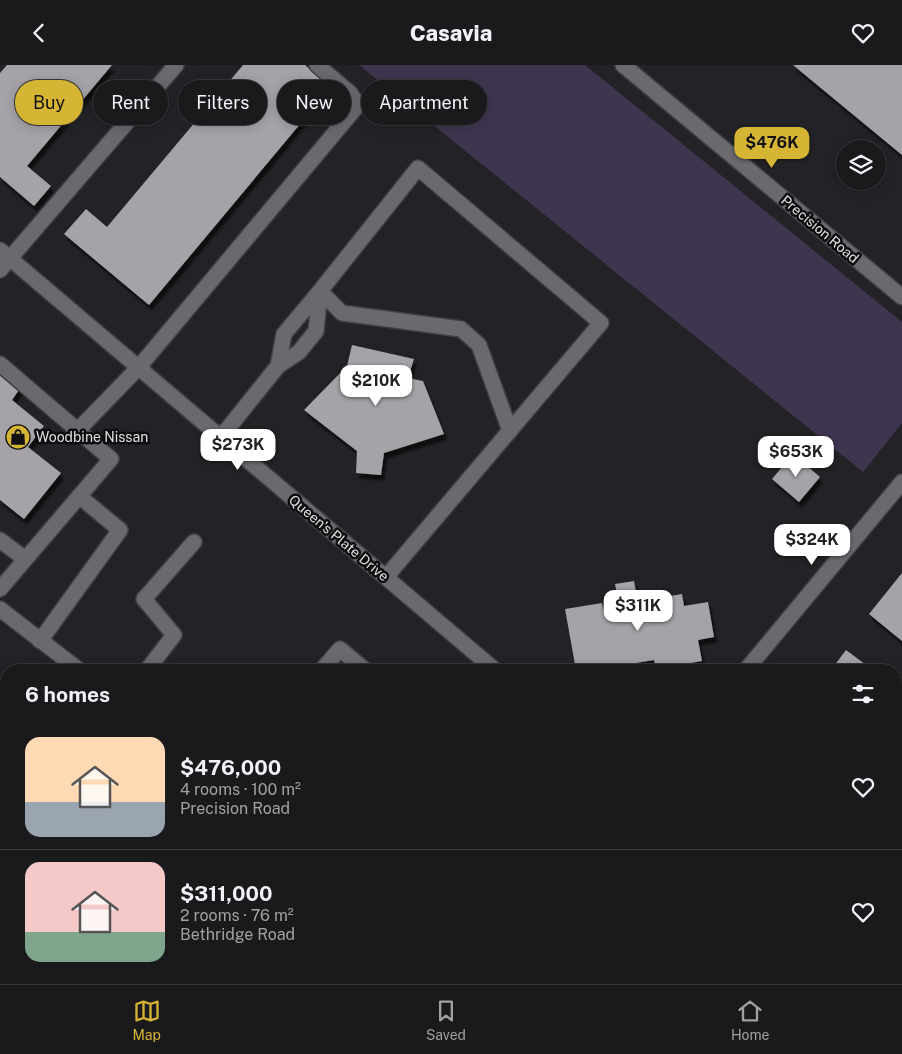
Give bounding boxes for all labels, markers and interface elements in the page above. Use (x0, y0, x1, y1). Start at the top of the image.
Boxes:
icon: back (25, 19, 53, 47)
icon: heart (849, 19, 877, 47)
text: Casavia (410, 20, 492, 46)
chip: Buy (15, 80, 83, 125)
chip: Rent (93, 80, 168, 125)
chip: Filters (178, 80, 267, 125)
chip: New (277, 80, 351, 125)
chip: Apartment (361, 80, 487, 125)
pin: $476K (737, 127, 807, 169)
text: $476K (745, 133, 799, 152)
map controls (836, 140, 886, 190)
button: layers (836, 140, 886, 190)
street label: Precision Road (778, 192, 862, 266)
pin: $210K (341, 365, 411, 407)
text: $210K (351, 371, 401, 390)
shop icon: Woodbine Nissan (5, 424, 31, 450)
place label: Woodbine Nissan (36, 429, 148, 445)
pin: $273K (203, 429, 273, 471)
text: $273K (211, 435, 265, 454)
pin: $653K (761, 435, 831, 478)
text: $653K (769, 442, 823, 461)
street label: Queen's Plate Drive (286, 492, 392, 584)
pin: $324K (777, 523, 847, 566)
text: $324K (785, 530, 839, 549)
pin: $311K (603, 589, 673, 632)
text: $311K (615, 596, 661, 615)
icon: filters (849, 680, 877, 708)
text: 6 homes (25, 682, 110, 707)
text: $476,000 (180, 755, 281, 780)
icon: home (65, 757, 125, 817)
icon: heart (849, 773, 877, 801)
text: 4 rooms · 100 m² (180, 780, 301, 799)
text: Precision Road (180, 799, 290, 818)
text: $311,000 (180, 881, 273, 906)
icon: home (65, 882, 125, 942)
icon: heart (849, 898, 877, 926)
text: 2 rooms · 76 m² (180, 906, 294, 925)
text: Bethridge Road (180, 925, 295, 944)
tab: Map (132, 997, 161, 1043)
tab: Saved (426, 997, 466, 1043)
tab: Home (731, 997, 770, 1043)

